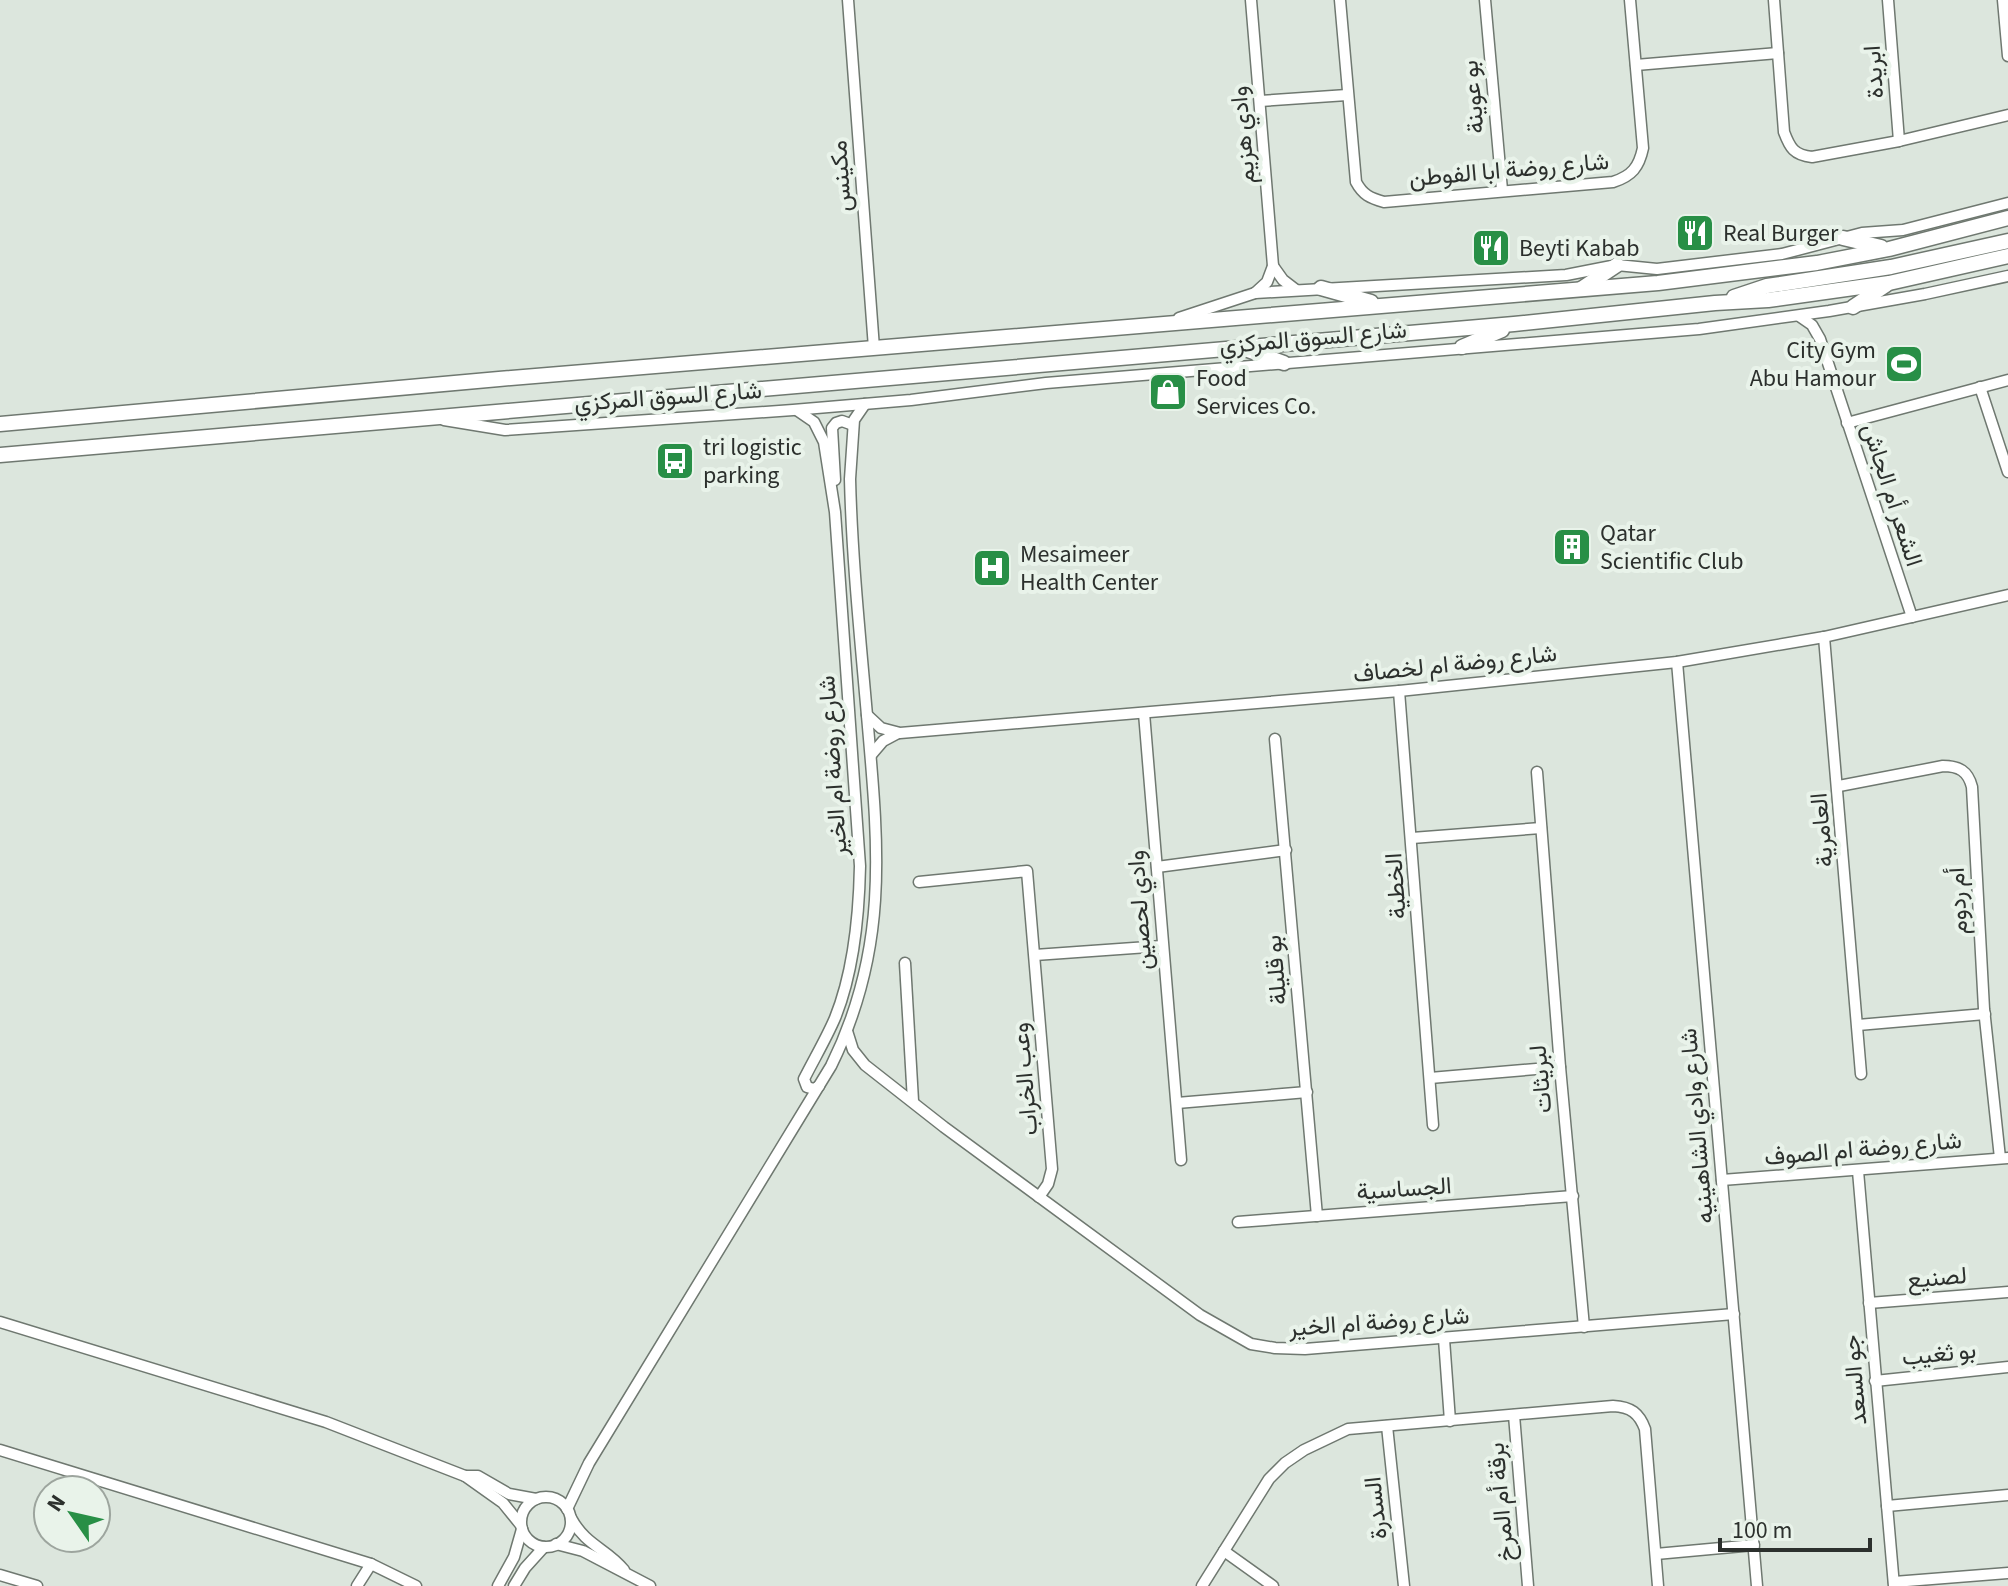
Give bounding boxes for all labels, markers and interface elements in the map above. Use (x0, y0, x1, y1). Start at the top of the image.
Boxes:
street label: ابريدة (1855, 44, 1893, 100)
street label: بو عوينة (1452, 59, 1494, 135)
street label: وادي هزيم (1221, 85, 1266, 185)
street label: مكينس (821, 139, 861, 213)
street label: شارع روضة ابا الفوطن (1408, 144, 1610, 196)
restaurant icon: Real Burger (1674, 212, 1716, 254)
place label: Real Burger (1723, 216, 1839, 251)
restaurant icon: Beyti Kabab (1470, 227, 1512, 269)
place label: Beyti Kabab (1519, 231, 1639, 266)
street label: شارع السوق المركزي (1218, 312, 1408, 365)
place label: City Gym Abu Hamour (1750, 333, 1877, 396)
sports icon: City Gym Abu Hamour (1883, 343, 1925, 385)
place label: Food Services Co. (1196, 361, 1316, 424)
shop icon: Food Services Co. (1147, 371, 1189, 413)
street label: شارع السوق المركزي (573, 373, 763, 422)
street label: الشعر أم الجاش (1852, 419, 1932, 571)
place label: tri logistic parking (703, 430, 802, 493)
bus stop icon: tri logistic parking (654, 440, 696, 482)
place label: Qatar Scientific Club (1600, 516, 1744, 579)
building icon: Qatar Scientific Club (1551, 526, 1593, 568)
place label: Mesaimeer Health Center (1020, 537, 1159, 600)
hospital icon: Mesaimeer Health Center (971, 547, 1013, 589)
street label: شارع روضة ام لخصاف (1351, 636, 1559, 692)
street label: شارع روضة ام الخير (809, 674, 857, 859)
street label: العامرية (1801, 791, 1843, 869)
street label: وادي لحصين (1118, 849, 1163, 971)
street label: الخطية (1376, 852, 1416, 920)
street label: أم ردوم (1939, 866, 1977, 936)
street label: بو قليلة (1256, 934, 1296, 1006)
street label: وعب الخراب (1003, 1021, 1047, 1137)
street label: شارع وادي الشاهينيه (1671, 1027, 1724, 1225)
street label: لبريثات (1521, 1043, 1561, 1115)
street label: شارع روضة ام الصوف (1763, 1123, 1963, 1175)
street label: الجساسية (1355, 1168, 1453, 1210)
street label: لصنيع (1906, 1258, 1968, 1298)
street label: شارع روضة ام الخير (1286, 1298, 1471, 1346)
street label: جو السعد (1834, 1333, 1876, 1427)
street label: بو ثغيب (1900, 1333, 1978, 1375)
street label: برقة أم المرخ (1478, 1441, 1524, 1563)
north arrow (32, 1474, 112, 1554)
street label: السدرة (1355, 1475, 1397, 1541)
text: N (39, 1488, 74, 1518)
scale bar (1720, 1502, 1870, 1552)
text: 100 m (1732, 1513, 1792, 1548)

